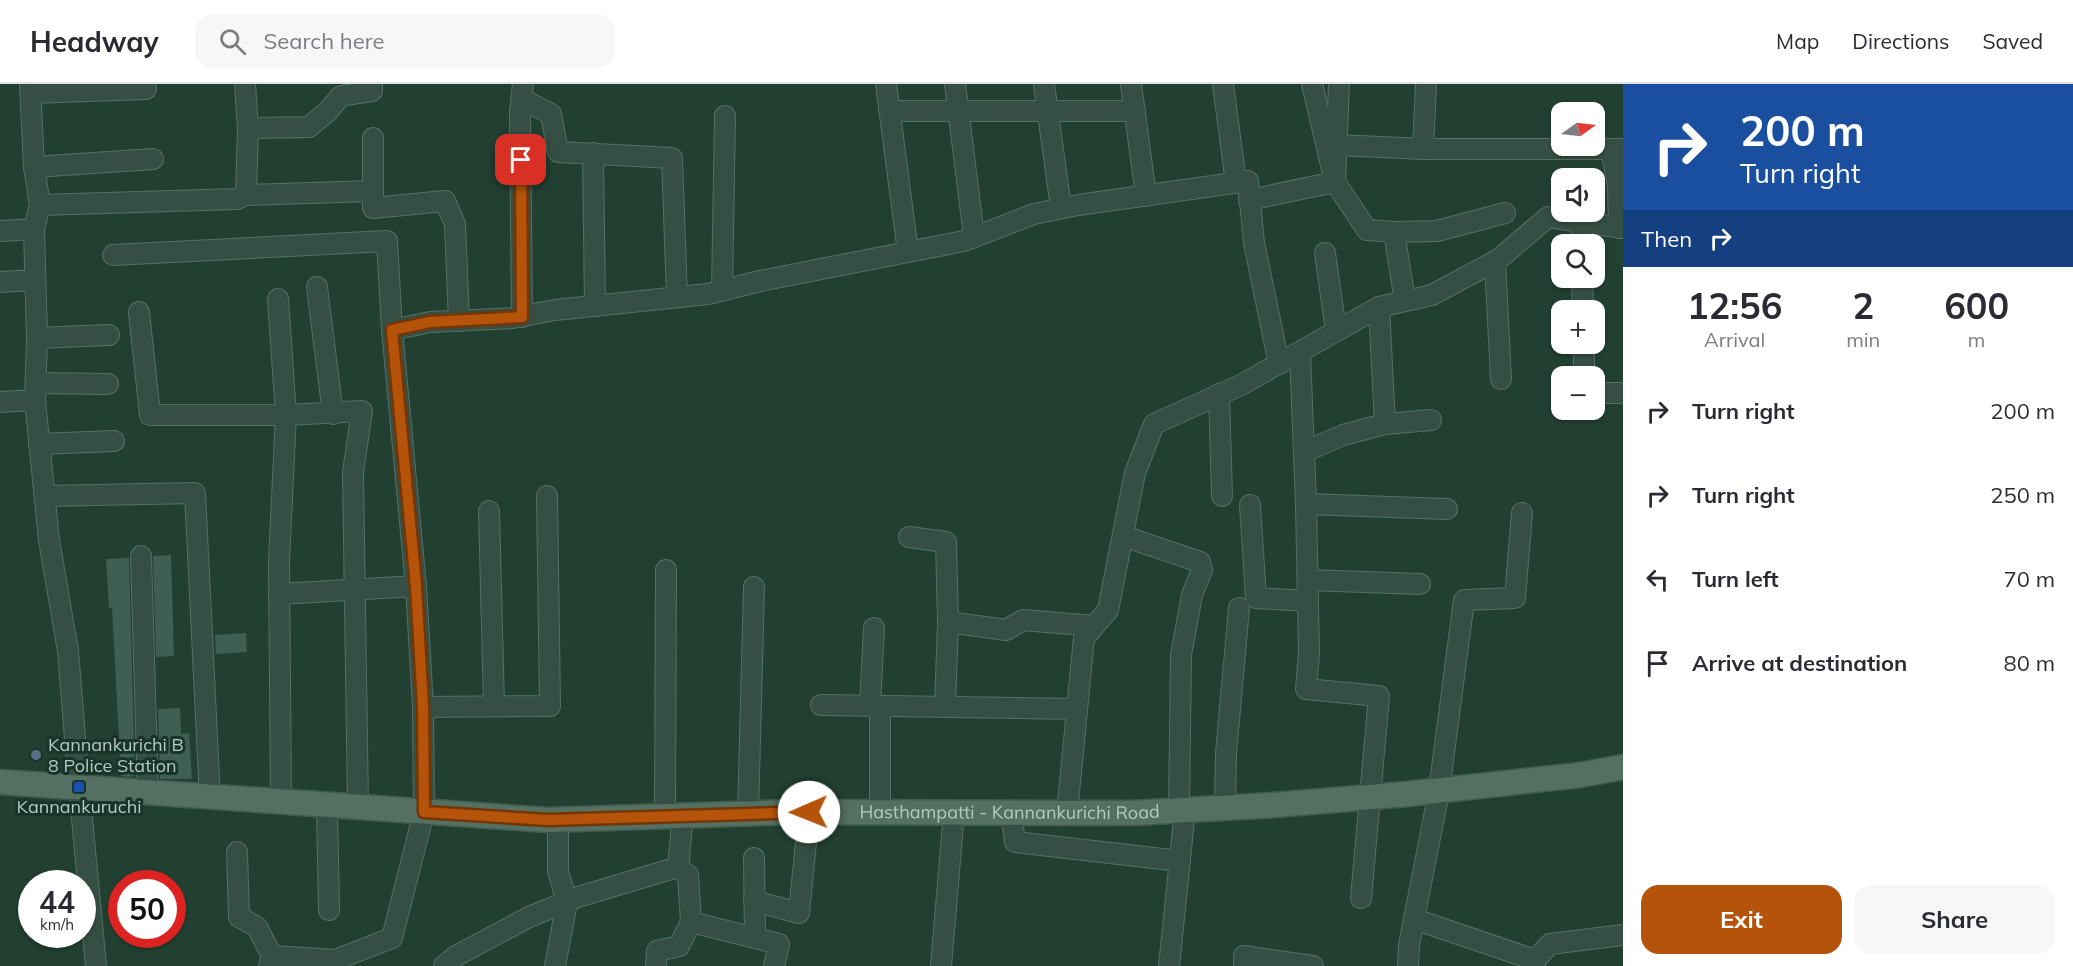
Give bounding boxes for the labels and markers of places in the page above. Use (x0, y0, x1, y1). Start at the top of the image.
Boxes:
pin (495, 134, 546, 185)
place label: Kannankurichi B 8 Police Station (48, 733, 184, 777)
marker: Kannankurichi B 8 Police Station (29, 748, 43, 762)
marker: Kannankuruchi (72, 780, 86, 794)
place label: Kannankuruchi (17, 795, 141, 818)

